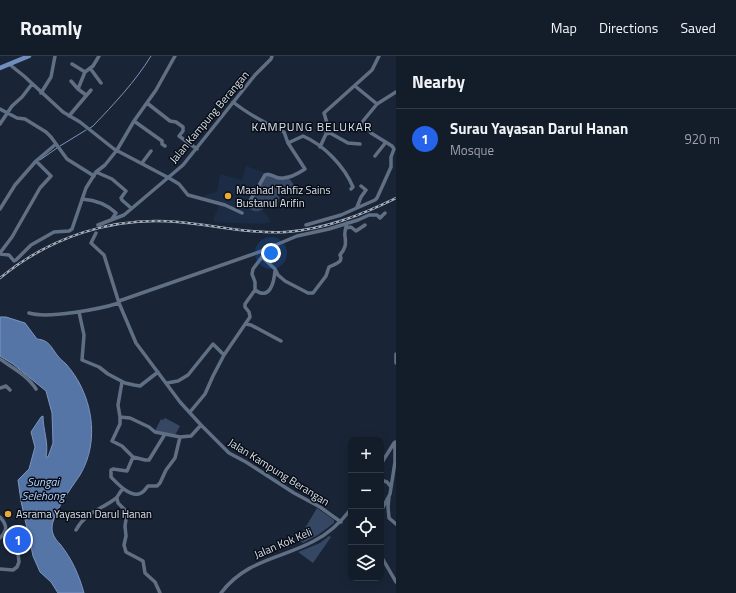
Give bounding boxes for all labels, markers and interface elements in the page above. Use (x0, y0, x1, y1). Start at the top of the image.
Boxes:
text: Roamly (20, 13, 82, 42)
text: Map (551, 17, 577, 38)
text: Directions (599, 17, 658, 38)
text: Saved (680, 17, 716, 38)
street label: Jalan Kampung Berangan (165, 67, 253, 167)
text: Nearby (412, 69, 465, 95)
district label: KAMPUNG BELUKAR (252, 117, 372, 136)
text: Surau Yayasan Darul Hanan (450, 117, 628, 140)
text: 1 (421, 129, 429, 149)
text: 920 m (684, 129, 720, 149)
text: Mosque (450, 140, 494, 160)
place label: Maahad Tahfiz Sains Bustanul Arifin (236, 182, 331, 211)
marker: Maahad Tahfiz Sains Bustanul Arifin (223, 191, 233, 201)
your location (261, 243, 281, 263)
street label: Jalan Kampung Berangan (225, 434, 333, 510)
map controls (348, 437, 384, 581)
button: + (348, 437, 384, 473)
water label: Sungai Selehong (21, 472, 66, 505)
button: − (348, 473, 384, 509)
place label: Asrama Yayasan Darul Hanan (16, 506, 152, 522)
marker: Asrama Yayasan Darul Hanan (3, 509, 13, 519)
button: locate (348, 509, 384, 545)
street label: Jalan Kok Keli (252, 524, 314, 562)
pin: 1 (5, 525, 31, 555)
button: layers (348, 545, 384, 581)

